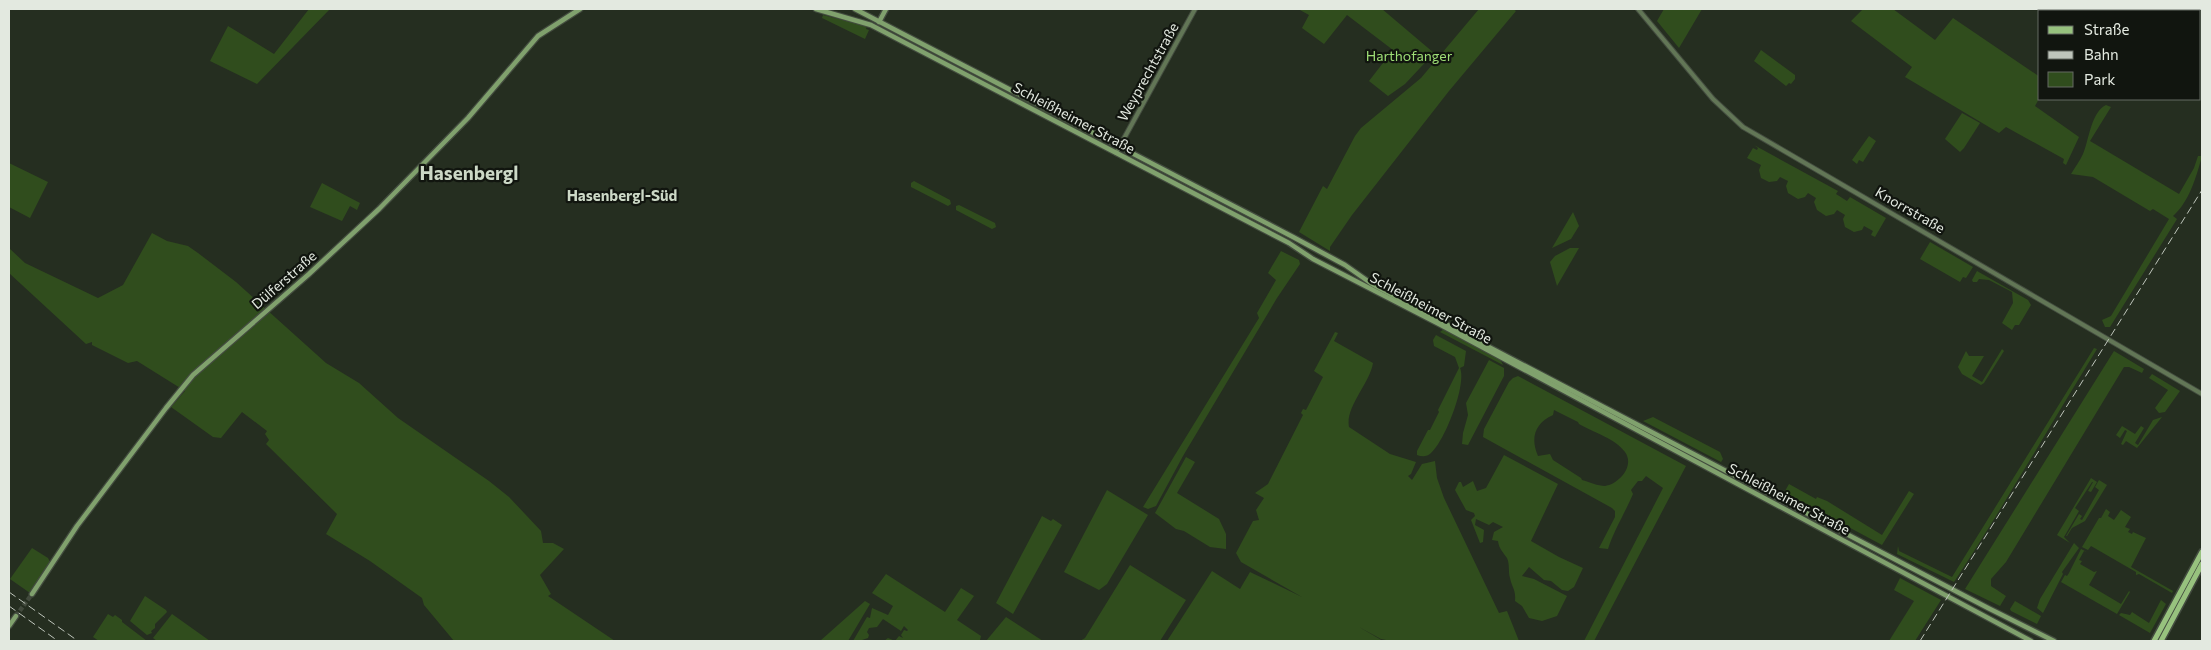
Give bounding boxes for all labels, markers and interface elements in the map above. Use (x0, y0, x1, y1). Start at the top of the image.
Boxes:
legend (2038, 10, 2201, 100)
street label: Weyprechtstraße (1113, 19, 1182, 124)
text: Straße (2084, 20, 2130, 38)
text: Bahn (2084, 45, 2119, 63)
park label: Harthofanger (1366, 47, 1453, 64)
text: Park (2084, 70, 2115, 88)
street label: Schleißheimer Straße (1010, 78, 1138, 157)
district label: Hasenbergl (420, 161, 518, 184)
street label: Knorrstraße (1872, 183, 1948, 236)
district label: Hasenbergl-Süd (567, 186, 677, 204)
street label: Dülferstraße (248, 247, 320, 312)
street label: Schleißheimer Straße (1367, 268, 1495, 347)
street label: Schleißheimer Straße (1725, 459, 1853, 538)

